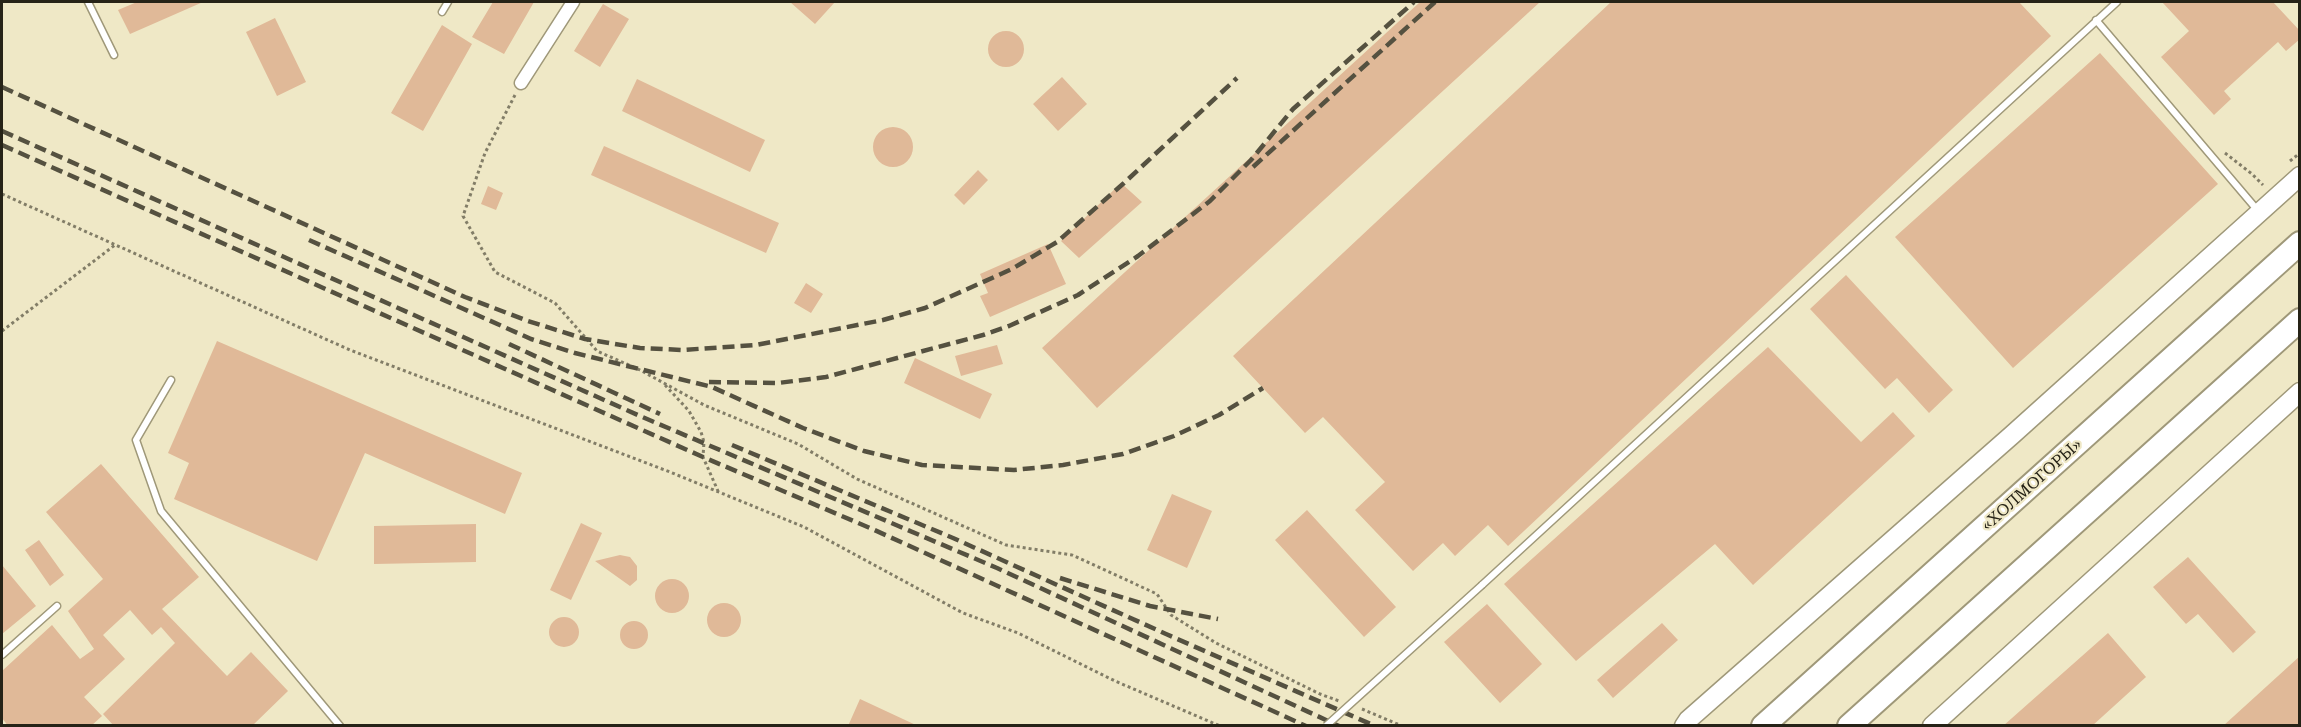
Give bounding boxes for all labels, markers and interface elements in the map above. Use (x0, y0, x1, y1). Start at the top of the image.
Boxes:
street label: «ХОЛМОГОРЫ» (1978, 435, 2086, 535)

